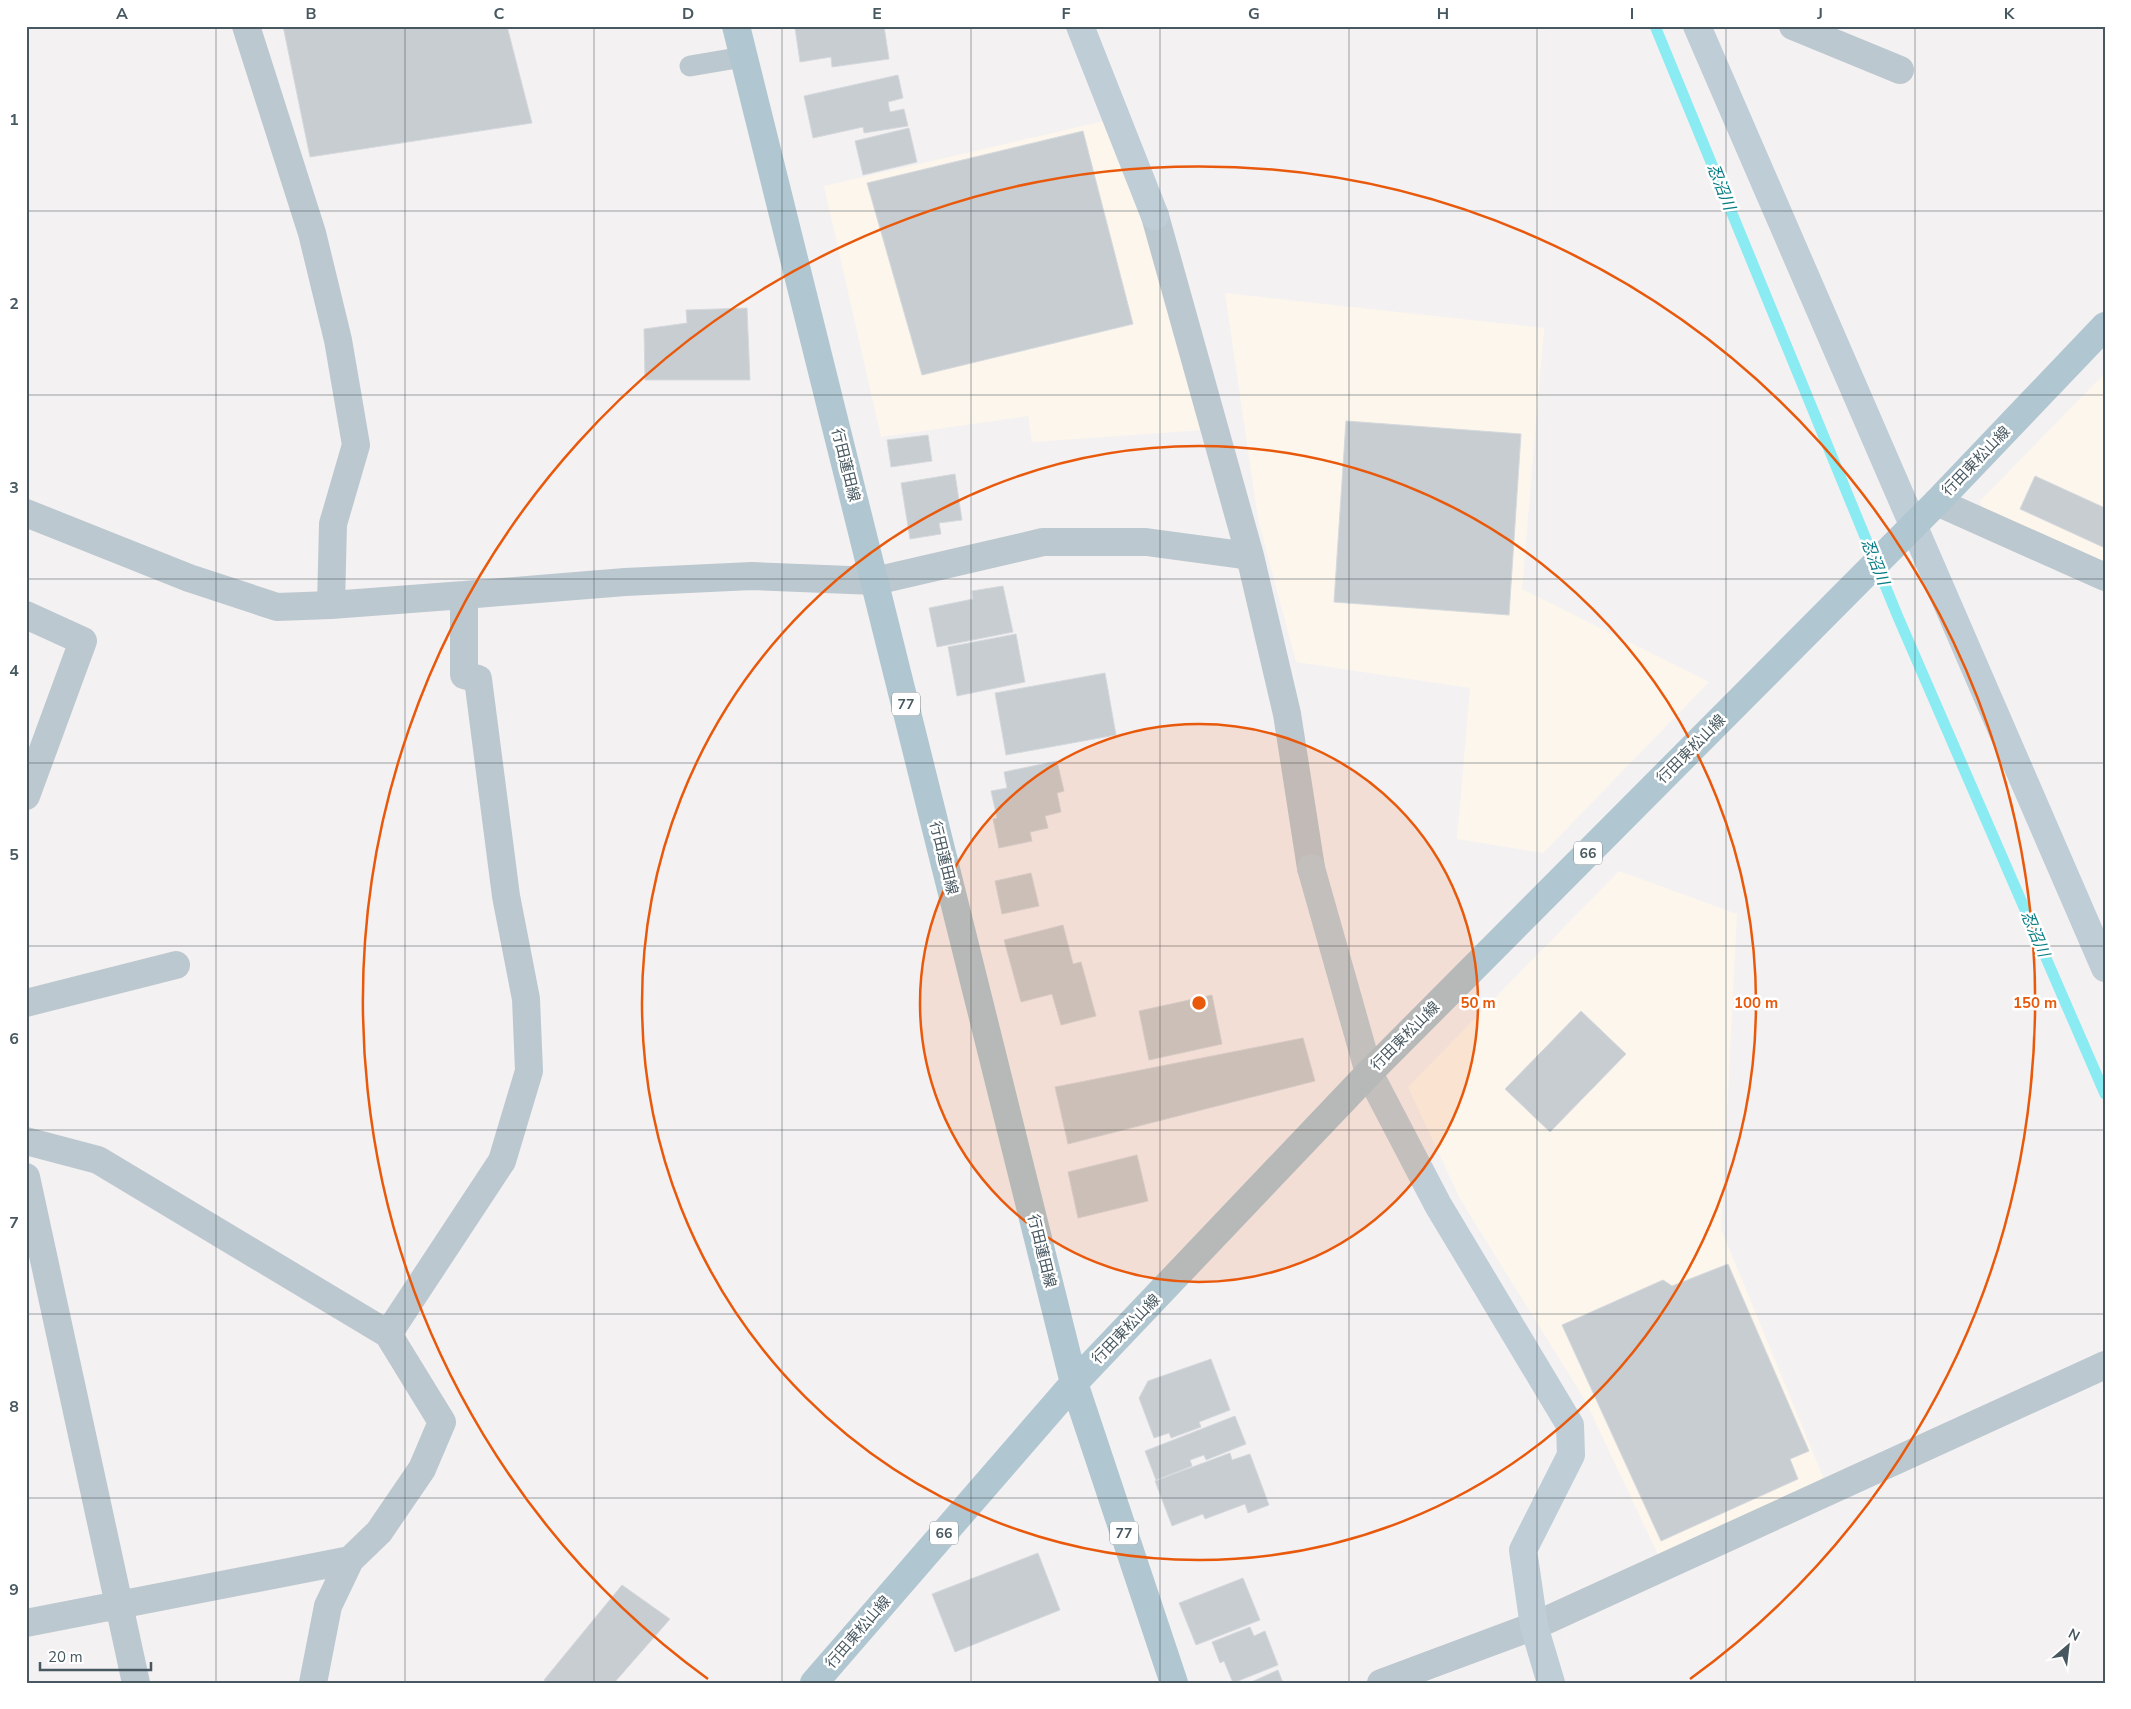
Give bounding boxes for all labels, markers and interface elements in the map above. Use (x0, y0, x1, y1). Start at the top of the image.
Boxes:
text: A (116, 3, 128, 25)
text: B (305, 3, 317, 25)
text: C (494, 3, 505, 25)
text: D (682, 3, 694, 25)
text: E (872, 3, 882, 25)
text: F (1062, 3, 1071, 25)
text: G (1248, 3, 1260, 25)
text: H (1437, 3, 1449, 25)
text: I (1630, 3, 1634, 25)
text: J (1816, 3, 1823, 25)
text: K (2004, 3, 2016, 25)
text: 1 (9, 109, 19, 131)
water label: 忍沼川 (1702, 161, 1741, 215)
text: 2 (9, 293, 19, 315)
street label: 行田東松山線 (1938, 422, 2014, 500)
street label: 行田蓮田線 (827, 426, 865, 504)
text: 3 (9, 477, 19, 499)
water label: 忍沼川 (1856, 536, 1895, 590)
text: 4 (9, 660, 19, 682)
road number: 77 (892, 692, 920, 716)
street label: 行田東松山線 (1652, 710, 1730, 788)
street label: 行田蓮田線 (925, 819, 963, 897)
road number: 66 (1574, 841, 1602, 864)
text: 5 (9, 844, 19, 866)
water label: 忍沼川 (2015, 908, 2055, 962)
text: 50 m (1460, 993, 1496, 1013)
text: 100 m (1734, 993, 1778, 1013)
text: 150 m (2013, 993, 2057, 1013)
centre of rings (1190, 994, 1208, 1012)
street label: 行田東松山線 (1366, 997, 1444, 1075)
text: 6 (9, 1028, 19, 1050)
text: 7 (9, 1212, 19, 1234)
street label: 行田蓮田線 (1023, 1212, 1061, 1290)
street label: 行田東松山線 (1088, 1290, 1164, 1368)
text: 8 (9, 1396, 19, 1418)
road number: 66 (930, 1522, 958, 1545)
road number: 77 (1110, 1522, 1138, 1545)
text: 9 (9, 1579, 19, 1601)
street label: 行田東松山線 (821, 1591, 895, 1673)
north arrow (2044, 1622, 2094, 1672)
text: N (2065, 1624, 2083, 1646)
scale bar (40, 1639, 151, 1671)
text: 20 m (48, 1647, 83, 1667)

